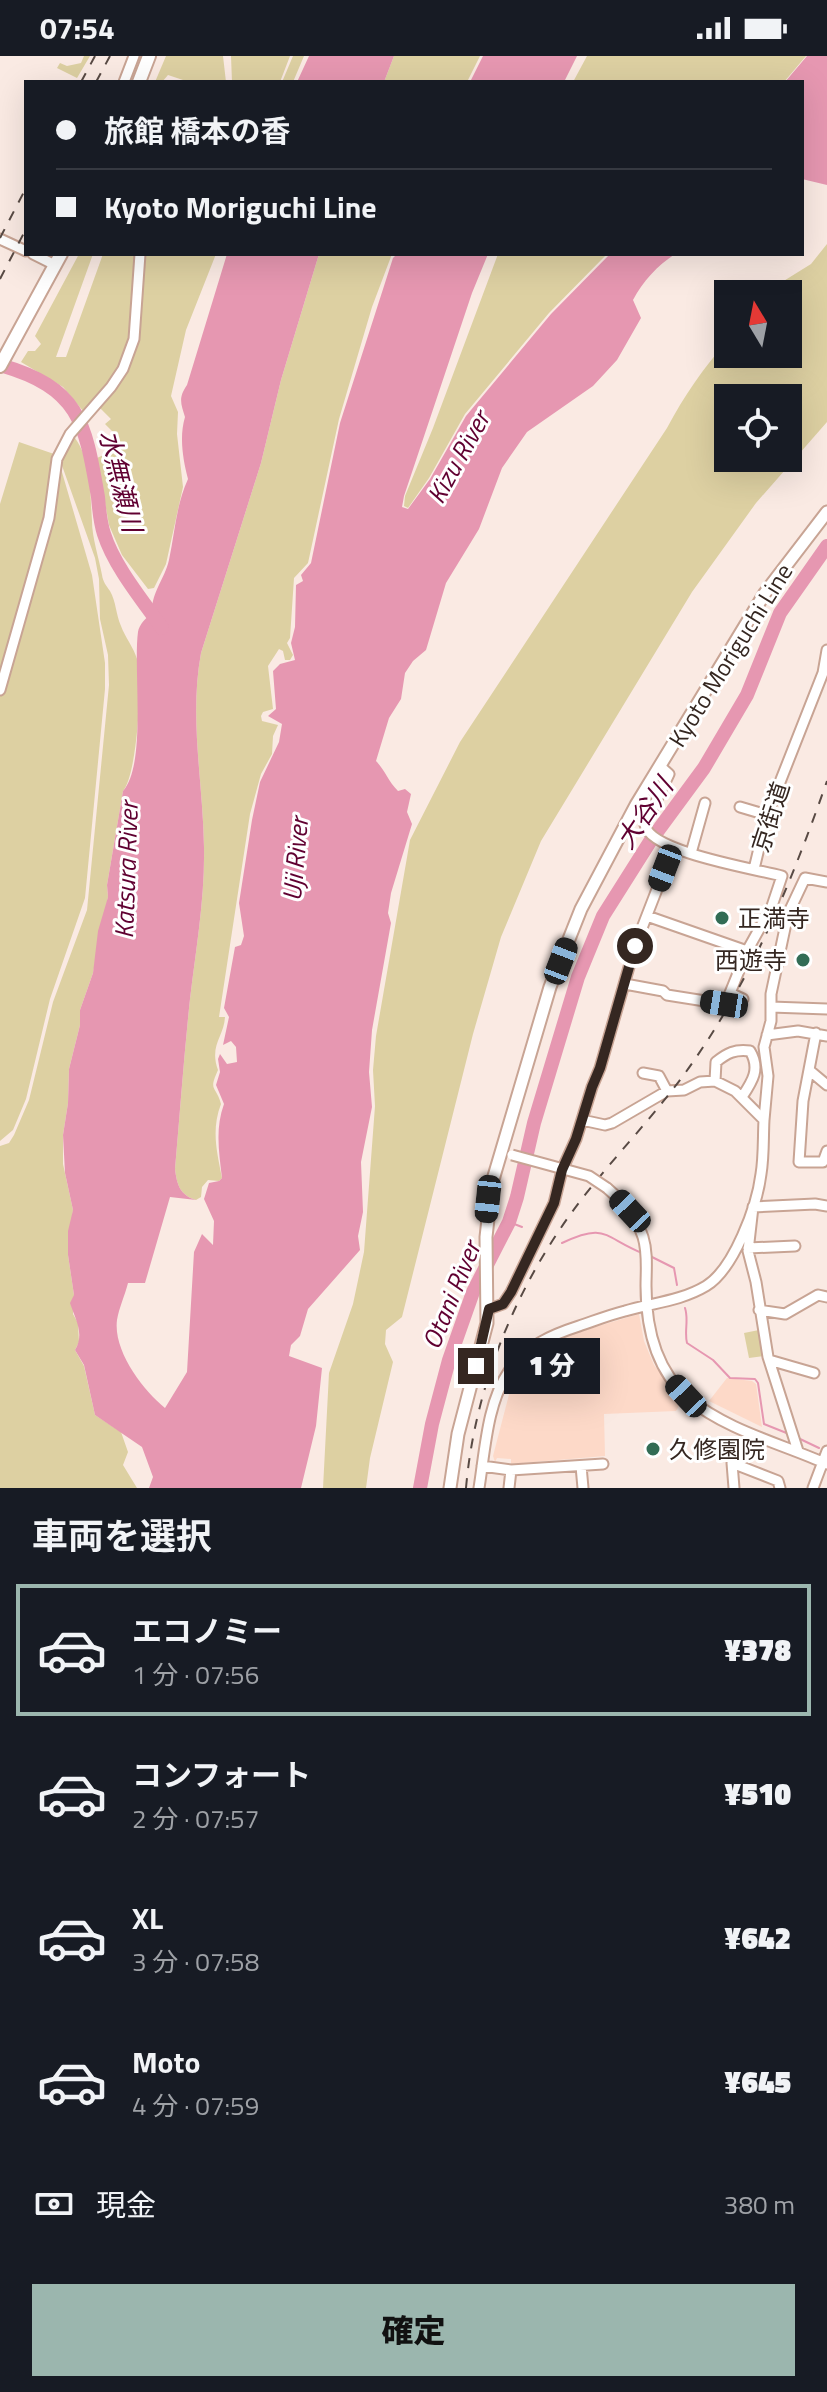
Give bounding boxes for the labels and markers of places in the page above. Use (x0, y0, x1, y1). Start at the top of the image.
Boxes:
place label: 正満寺 (738, 900, 810, 936)
marker: 正満寺 (713, 909, 731, 927)
place label: 西遊寺 (715, 942, 787, 978)
marker: 西遊寺 (794, 951, 812, 969)
place label: 久修園院 (669, 1431, 765, 1467)
marker: 久修園院 (644, 1440, 662, 1458)

